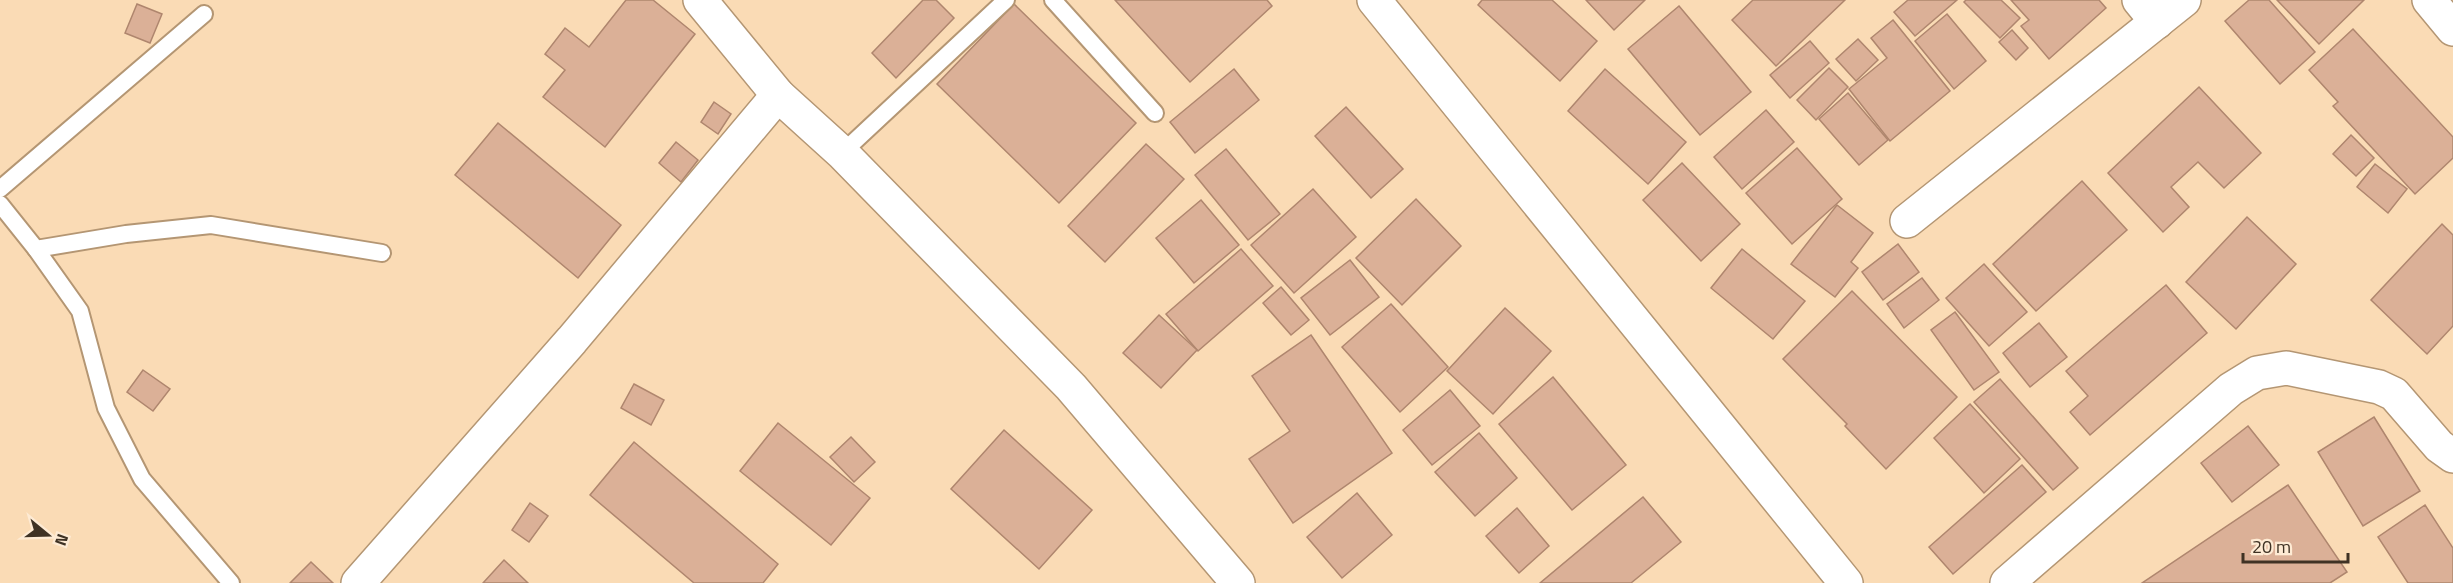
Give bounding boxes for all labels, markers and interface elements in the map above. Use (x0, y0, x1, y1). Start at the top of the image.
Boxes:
north arrow (18, 505, 78, 565)
scale bar (2243, 526, 2348, 564)
text: N (49, 531, 75, 549)
text: 20 m (2252, 533, 2291, 560)

